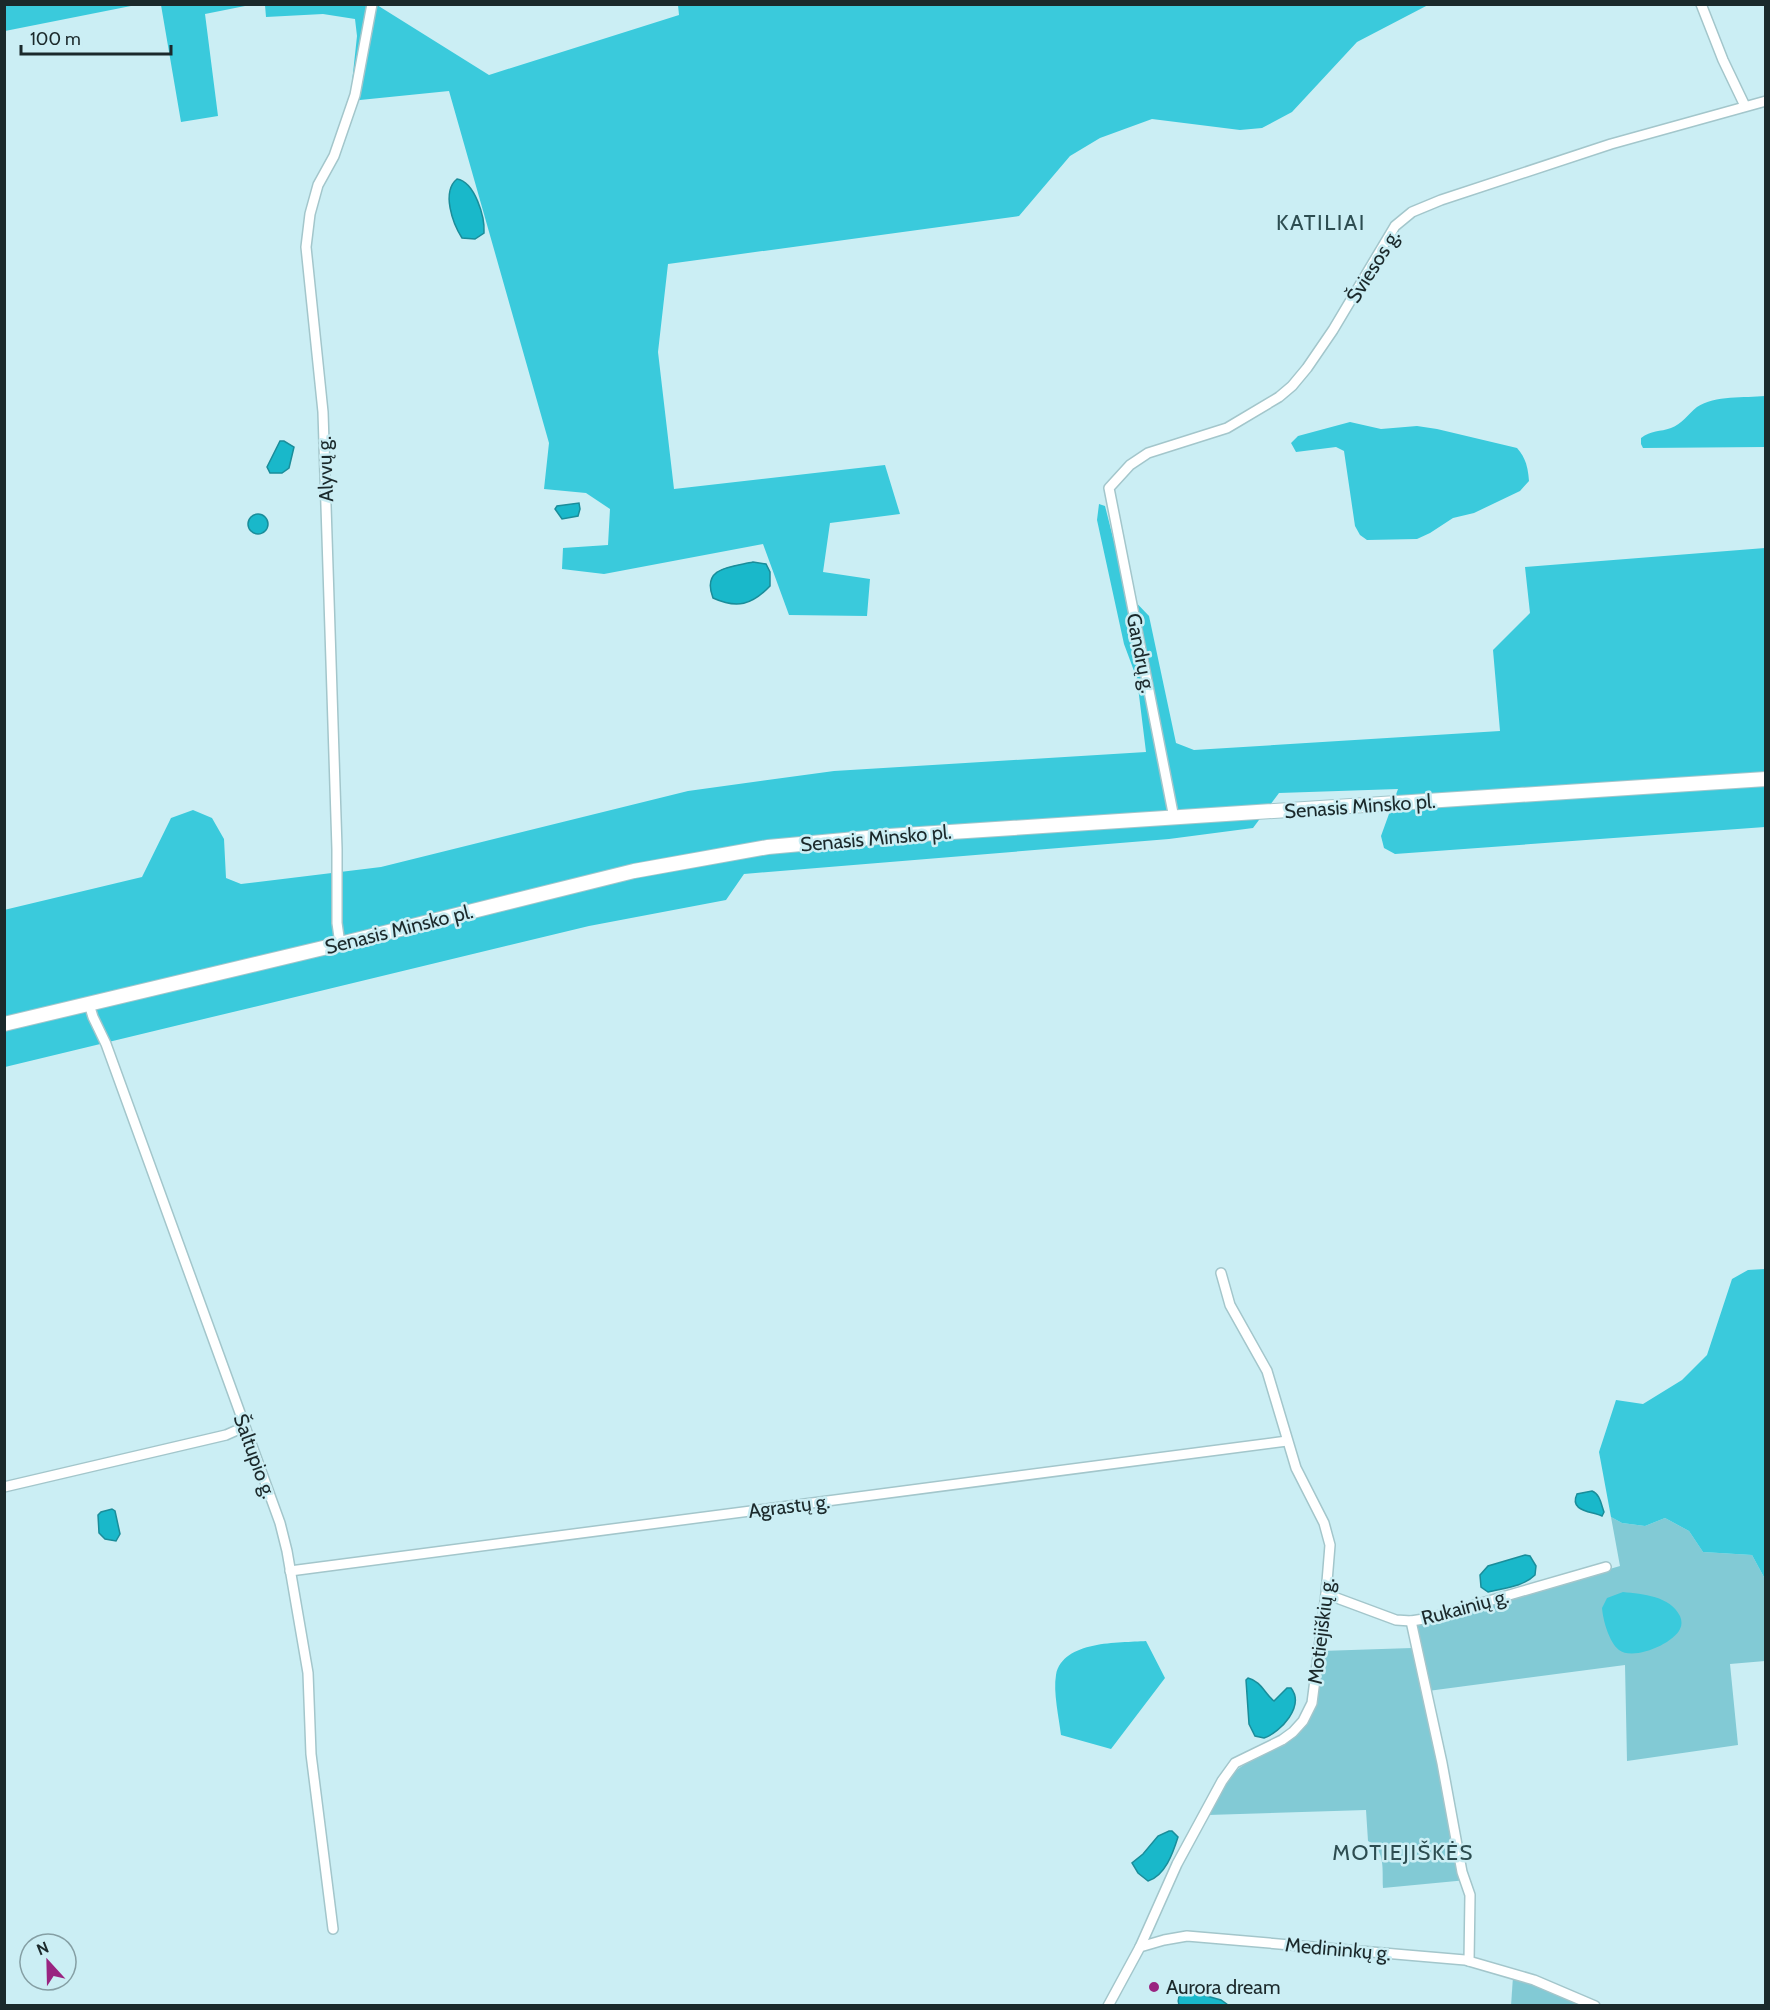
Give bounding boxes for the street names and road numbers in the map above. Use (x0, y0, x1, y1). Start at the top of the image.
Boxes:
street label: Šviesos g. (1341, 225, 1405, 307)
street label: Alyvų g. (312, 436, 338, 502)
street label: Gandrų g. (1122, 611, 1160, 695)
street label: Senasis Minsko pl. (1283, 789, 1437, 823)
street label: Senasis Minsko pl. (799, 819, 953, 857)
street label: Senasis Minsko pl. (322, 899, 476, 959)
street label: Šaltupio g. (229, 1410, 281, 1502)
street label: Agrastų g. (747, 1489, 831, 1523)
street label: Motiejiškių g. (1303, 1576, 1339, 1686)
street label: Rukainių g. (1419, 1584, 1511, 1630)
street label: Medininkų g. (1284, 1932, 1392, 1966)

